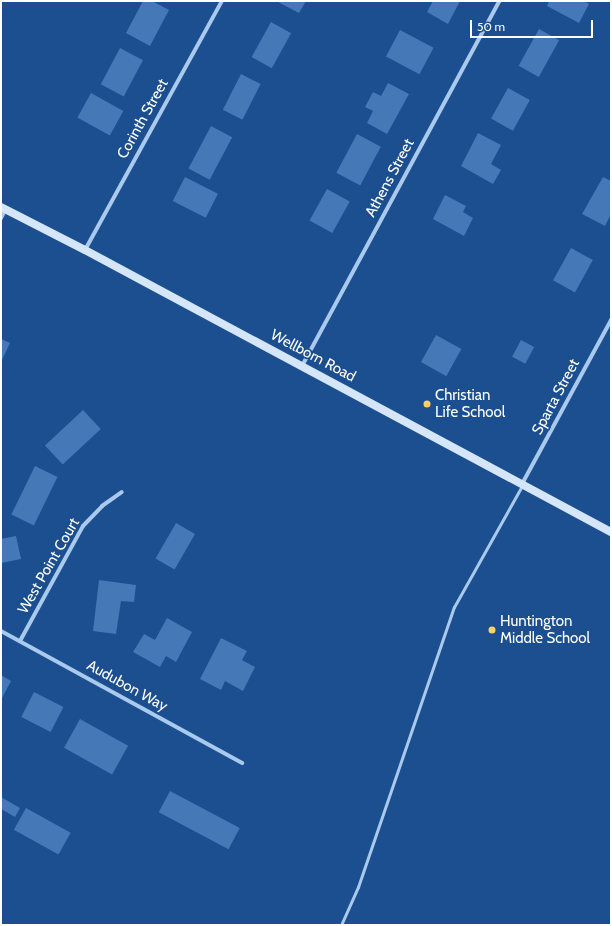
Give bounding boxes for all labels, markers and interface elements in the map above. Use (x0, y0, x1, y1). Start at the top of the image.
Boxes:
scale bar (472, 12, 595, 38)
text: 50 m (477, 19, 505, 34)
street label: Corinth Street (114, 76, 172, 162)
street label: Athens Street (362, 136, 418, 220)
street label: Wellborn Road (267, 326, 359, 386)
street label: Sparta Street (529, 356, 583, 438)
place label: Christian Life School (435, 386, 505, 421)
marker: Christian Life School (422, 399, 432, 409)
street label: West Point Court (14, 515, 84, 617)
place label: Huntington Middle School (500, 612, 590, 647)
marker: Huntington Middle School (487, 625, 497, 635)
street label: Audubon Way (83, 656, 171, 716)

